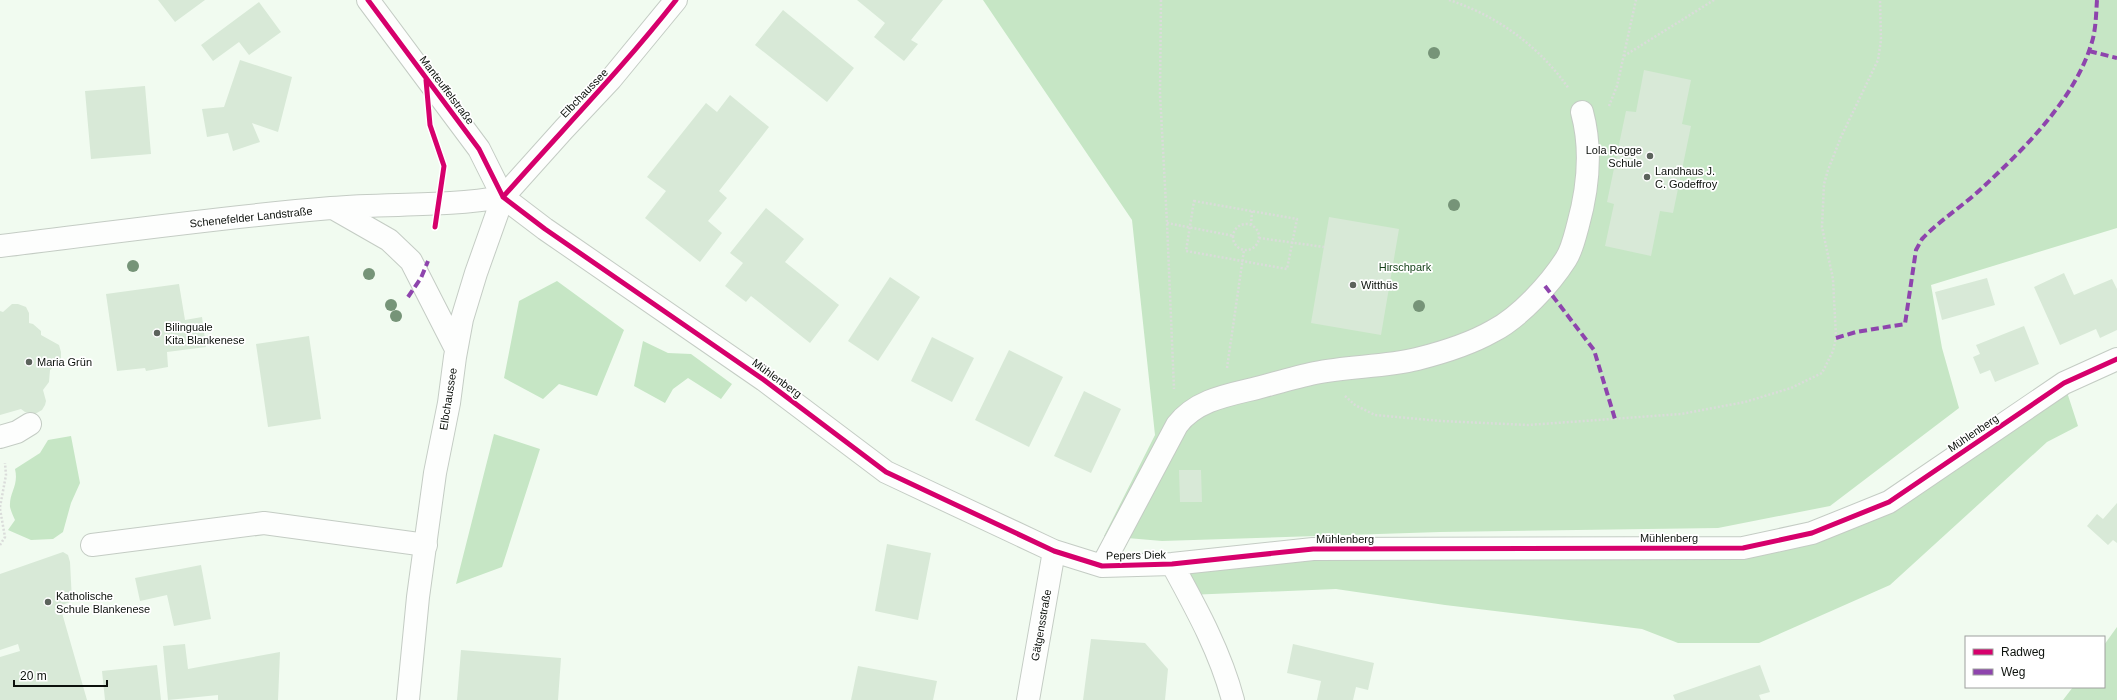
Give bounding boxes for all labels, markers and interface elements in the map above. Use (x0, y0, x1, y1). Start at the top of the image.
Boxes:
street label: Manteuffelstraße (417, 54, 477, 126)
street label: Elbchaussee (558, 66, 610, 120)
place label: Lola Rogge Schule (1586, 144, 1642, 169)
marker: Lola Rogge Schule (1645, 151, 1655, 161)
place label: Landhaus J. C. Godeffroy (1655, 165, 1718, 190)
marker: Landhaus J. C. Godeffroy (1642, 172, 1652, 182)
street label: Schenefelder Landstraße (189, 205, 313, 229)
park label: Hirschpark (1379, 261, 1432, 273)
place label: Witthüs (1361, 279, 1398, 291)
marker: Witthüs (1348, 280, 1358, 290)
place label: Bilinguale Kita Blankenese (165, 321, 245, 346)
marker: Bilinguale Kita Blankenese (152, 328, 162, 338)
place label: Maria Grün (37, 356, 92, 368)
street label: Mühlenberg (750, 356, 804, 400)
marker: Maria Grün (24, 357, 34, 367)
street label: Elbchaussee (437, 367, 459, 431)
street label: Mühlenberg (1946, 412, 2000, 454)
street label: Mühlenberg (1640, 532, 1698, 544)
street label: Mühlenberg (1316, 533, 1374, 545)
street label: Pepers Diek (1106, 548, 1167, 562)
street label: Gätgensstraße (1029, 588, 1053, 662)
place label: Katholische Schule Blankenese (56, 590, 150, 615)
marker: Katholische Schule Blankenese (43, 597, 53, 607)
legend (1965, 636, 2105, 688)
text: Radweg (2001, 645, 2045, 659)
scale bar (14, 662, 107, 688)
text: Weg (2001, 665, 2025, 679)
text: 20 m (20, 669, 47, 683)

